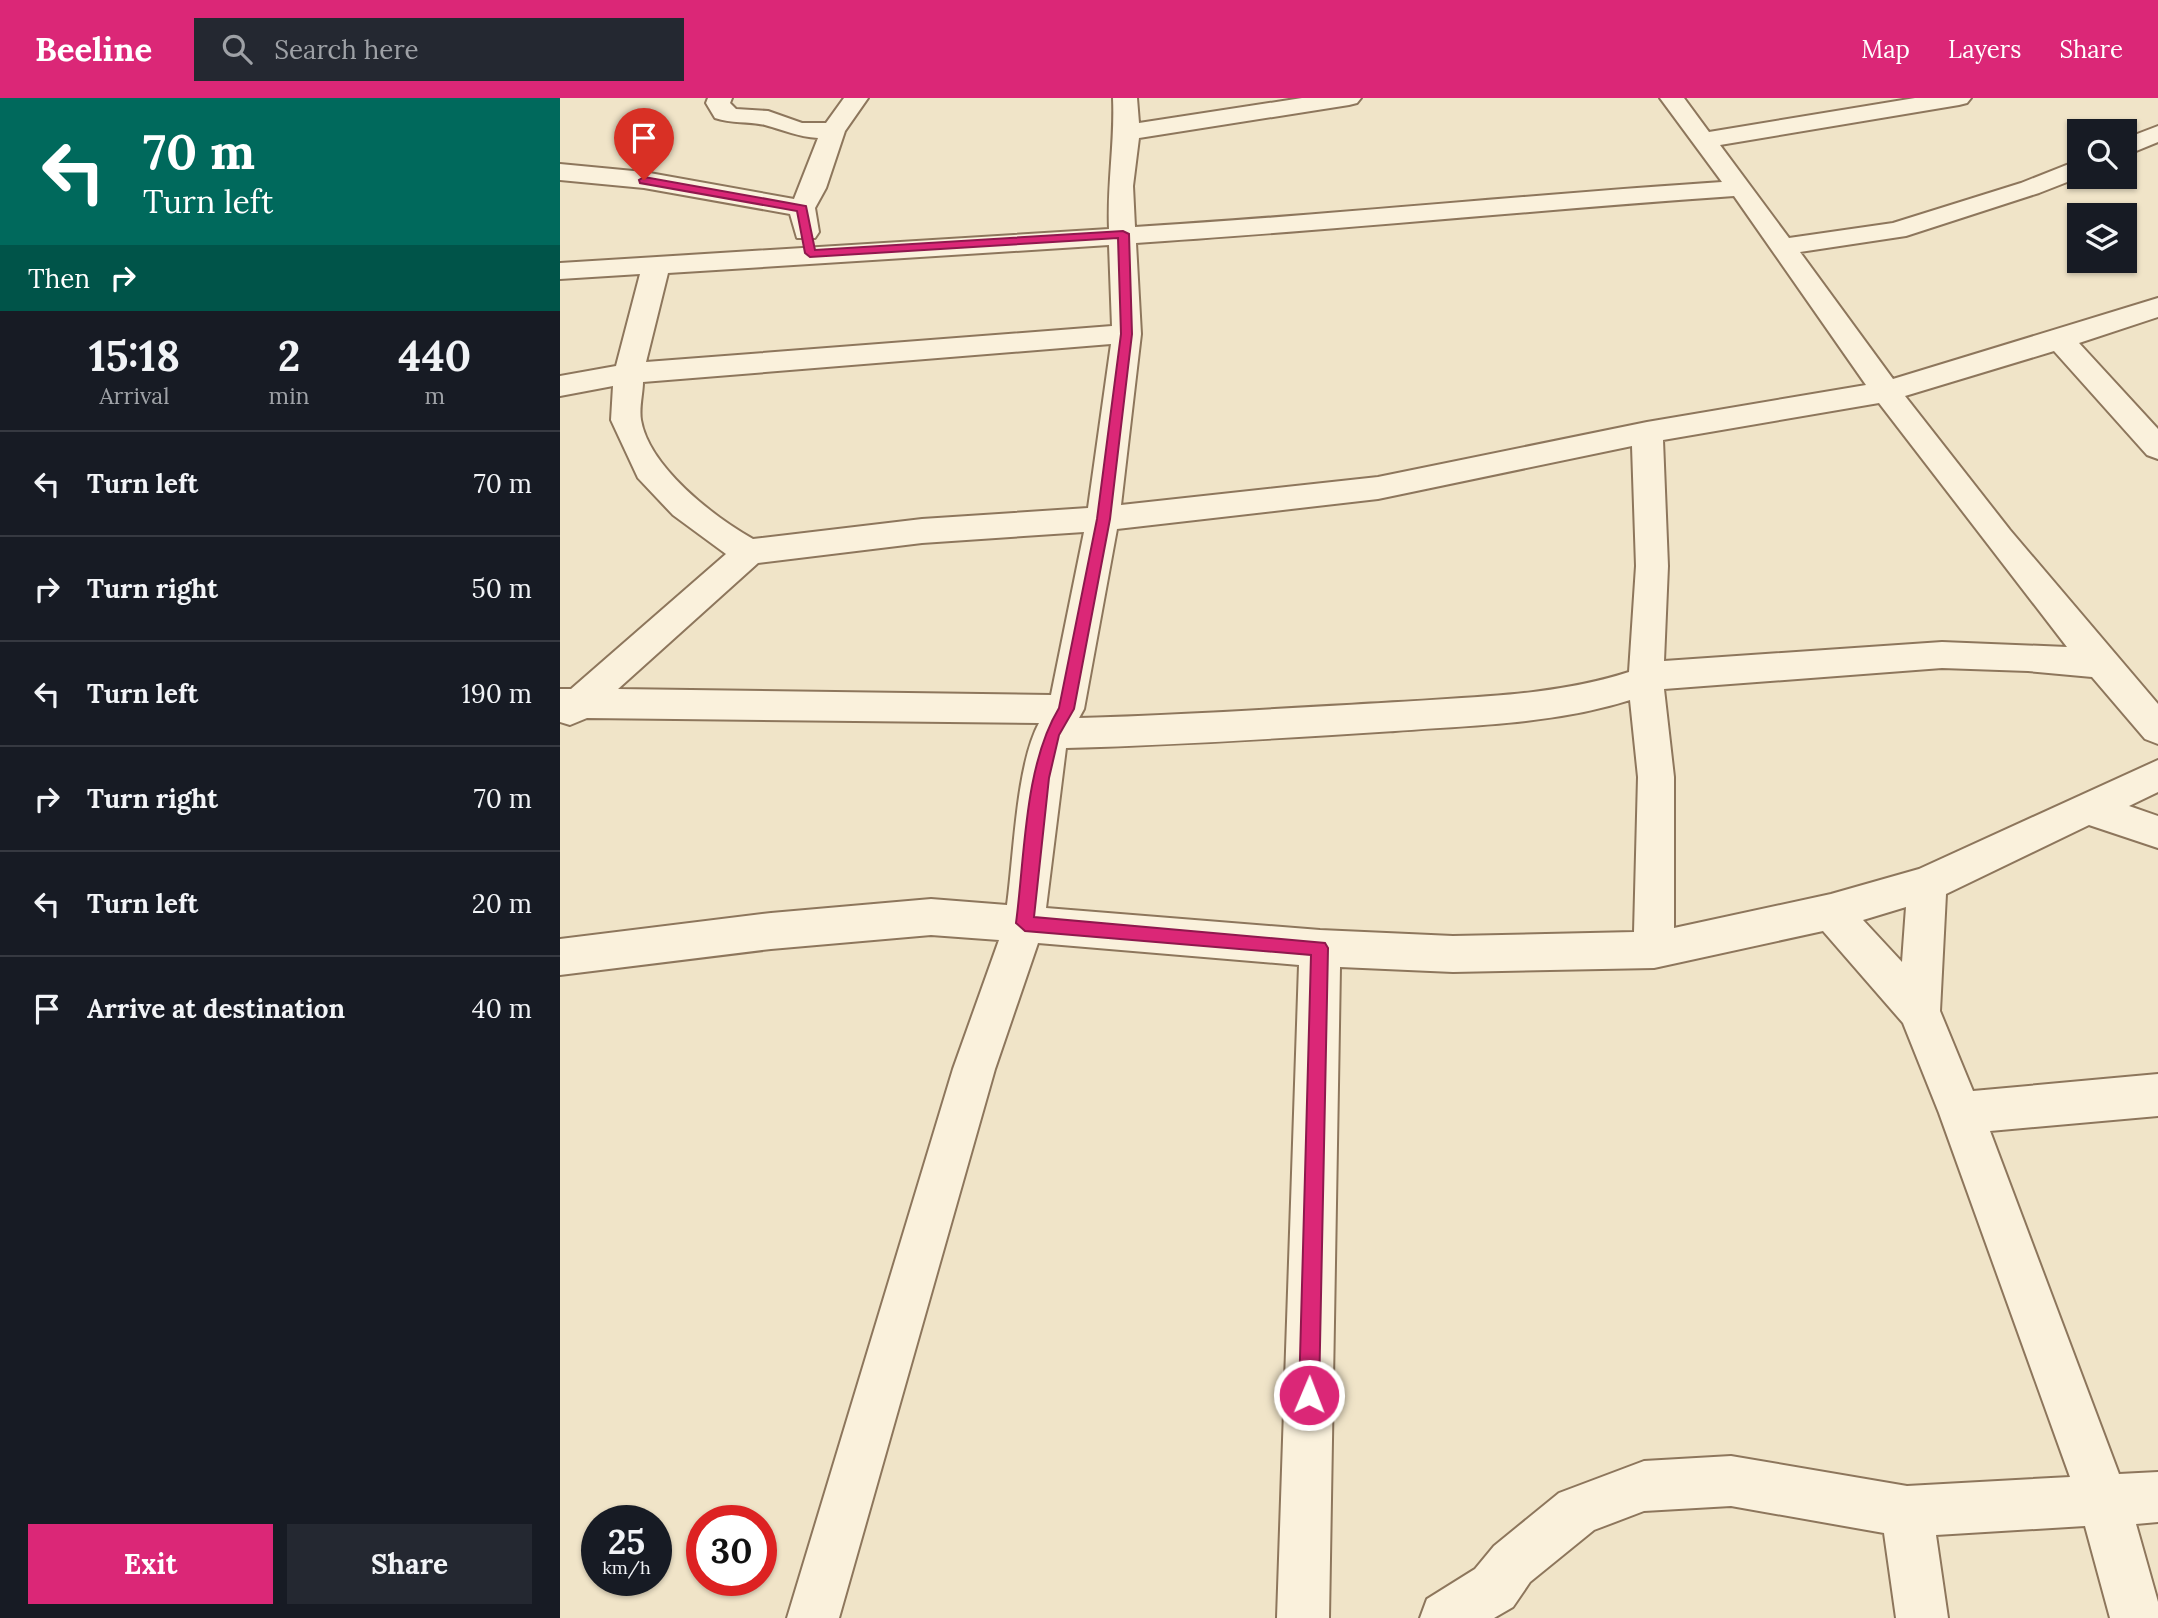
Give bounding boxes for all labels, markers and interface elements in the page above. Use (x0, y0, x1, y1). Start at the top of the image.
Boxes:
search box (194, 18, 684, 81)
text: Beeline (35, 28, 152, 70)
icon: search (218, 30, 256, 68)
text: Search here (274, 33, 419, 66)
text: Map (1861, 34, 1910, 65)
text: Layers (1948, 34, 2021, 65)
text: Share (2059, 34, 2123, 65)
pin (614, 108, 674, 180)
icon: arrive (625, 119, 663, 157)
map controls (2067, 119, 2137, 273)
button: search (2067, 119, 2137, 189)
text: 70 m (143, 120, 255, 182)
icon: left (28, 126, 119, 217)
text: Turn left (143, 181, 273, 222)
button: layers (2067, 203, 2137, 273)
icon: right (104, 259, 142, 297)
text: Then (28, 262, 90, 295)
text: 15:18 (89, 329, 180, 383)
text: 2 (278, 329, 300, 383)
text: 440 (398, 329, 471, 383)
text: Arrival (99, 381, 169, 410)
text: min (269, 381, 310, 410)
text: m (425, 381, 445, 410)
icon: left (28, 465, 66, 503)
text: Turn left (87, 467, 198, 500)
text: 70 m (474, 467, 532, 500)
icon: right (28, 570, 66, 608)
text: Turn right (87, 572, 218, 605)
text: 50 m (472, 572, 532, 605)
icon: left (28, 675, 66, 713)
text: Turn left (87, 677, 198, 710)
text: 190 m (461, 677, 532, 710)
icon: right (28, 780, 66, 818)
text: Turn right (87, 782, 218, 815)
text: 70 m (474, 782, 532, 815)
icon: left (28, 885, 66, 923)
text: Turn left (87, 887, 198, 920)
text: 20 m (472, 887, 532, 920)
icon: arrive (28, 990, 66, 1028)
text: Arrive at destination (87, 992, 345, 1025)
text: 40 m (472, 992, 532, 1025)
position arrow (1272, 1358, 1346, 1432)
speed limit sign: 30 (686, 1505, 777, 1596)
text: 25 (608, 1519, 645, 1564)
button: Exit (28, 1524, 273, 1604)
button: Share (287, 1524, 532, 1604)
text: km/h (602, 1556, 651, 1579)

